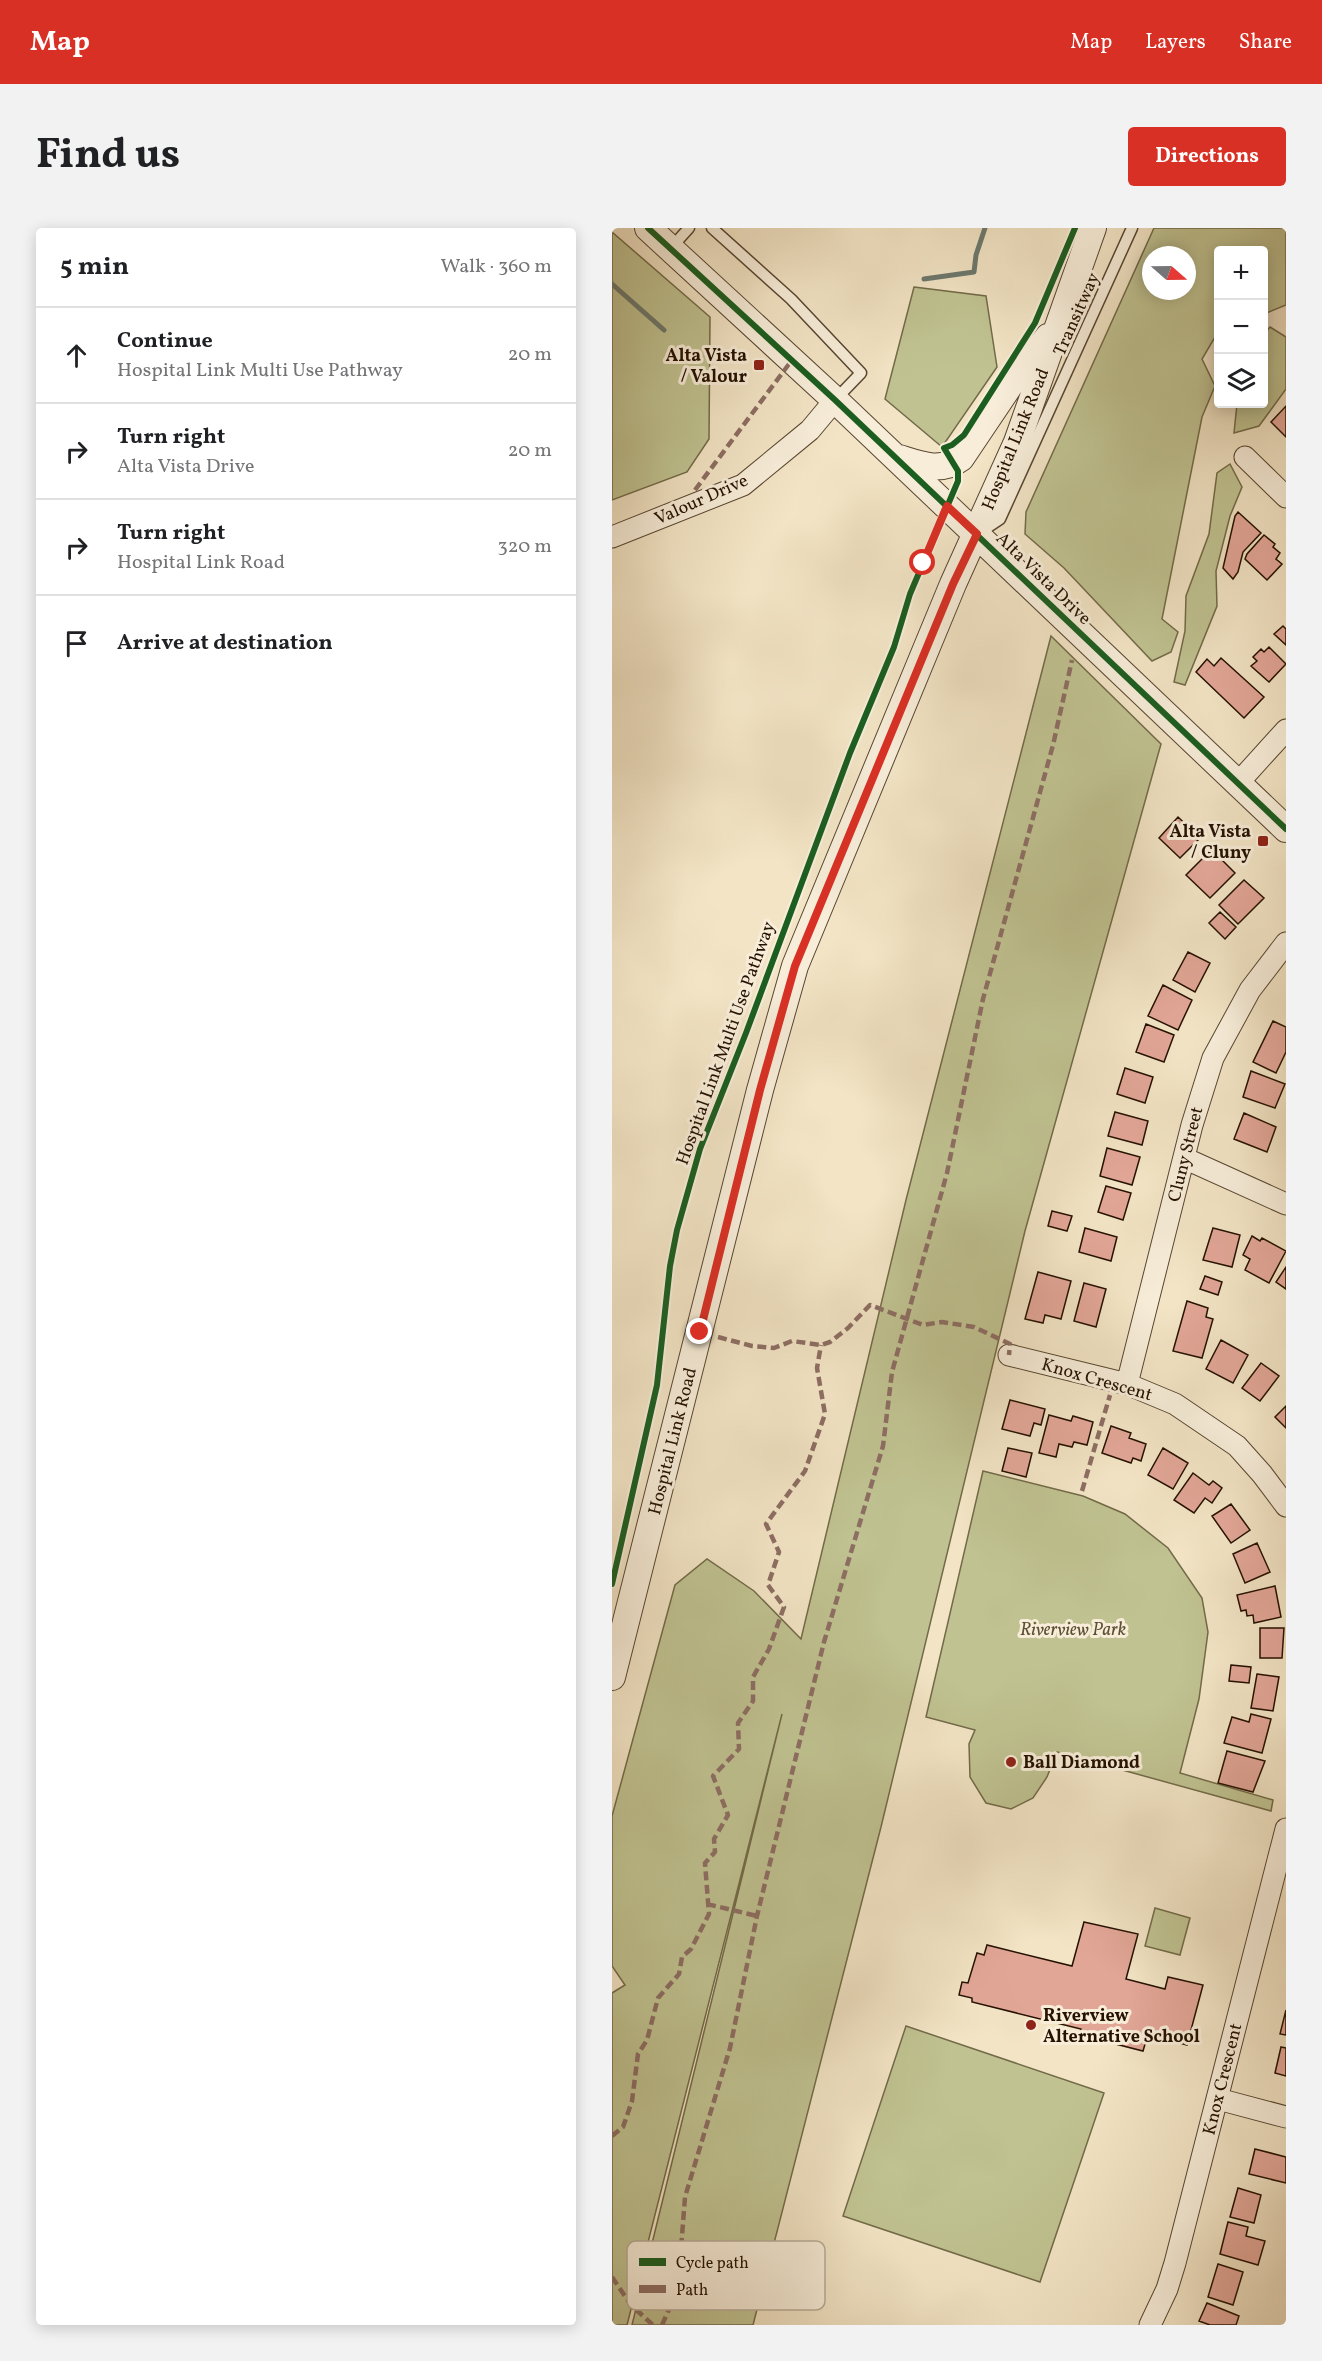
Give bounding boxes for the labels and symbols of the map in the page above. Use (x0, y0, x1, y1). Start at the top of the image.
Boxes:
north arrow (1142, 246, 1196, 300)
street label: Transitway (1048, 269, 1107, 360)
place label: Alta Vista / Valour (666, 344, 747, 390)
marker: Alta Vista / Valour (752, 358, 766, 372)
street label: Hospital Link Road (976, 365, 1056, 514)
street label: Valour Drive (651, 469, 752, 532)
street label: Alta Vista Drive (990, 527, 1096, 631)
route start (909, 549, 935, 575)
place label: Alta Vista / Cluny (1170, 820, 1251, 866)
marker: Alta Vista / Cluny (1256, 834, 1270, 848)
street label: Hospital Link Multi Use Pathway (671, 918, 782, 1169)
street label: Cluny Street (1163, 1104, 1210, 1205)
route end (686, 1318, 712, 1344)
street label: Knox Crescent (1038, 1353, 1155, 1408)
street label: Hospital Link Road (643, 1365, 704, 1518)
park label: Riverview Park (1020, 1618, 1126, 1643)
place label: Ball Diamond (1023, 1751, 1140, 1776)
marker: Ball Diamond (1004, 1755, 1018, 1769)
place label: Riverview Alternative School (1043, 2004, 1200, 2050)
marker: Riverview Alternative School (1024, 2018, 1038, 2032)
street label: Knox Crescent (1197, 2021, 1249, 2138)
legend (627, 2241, 825, 2310)
text: Cycle path (676, 2253, 749, 2275)
text: Path (676, 2280, 708, 2302)

